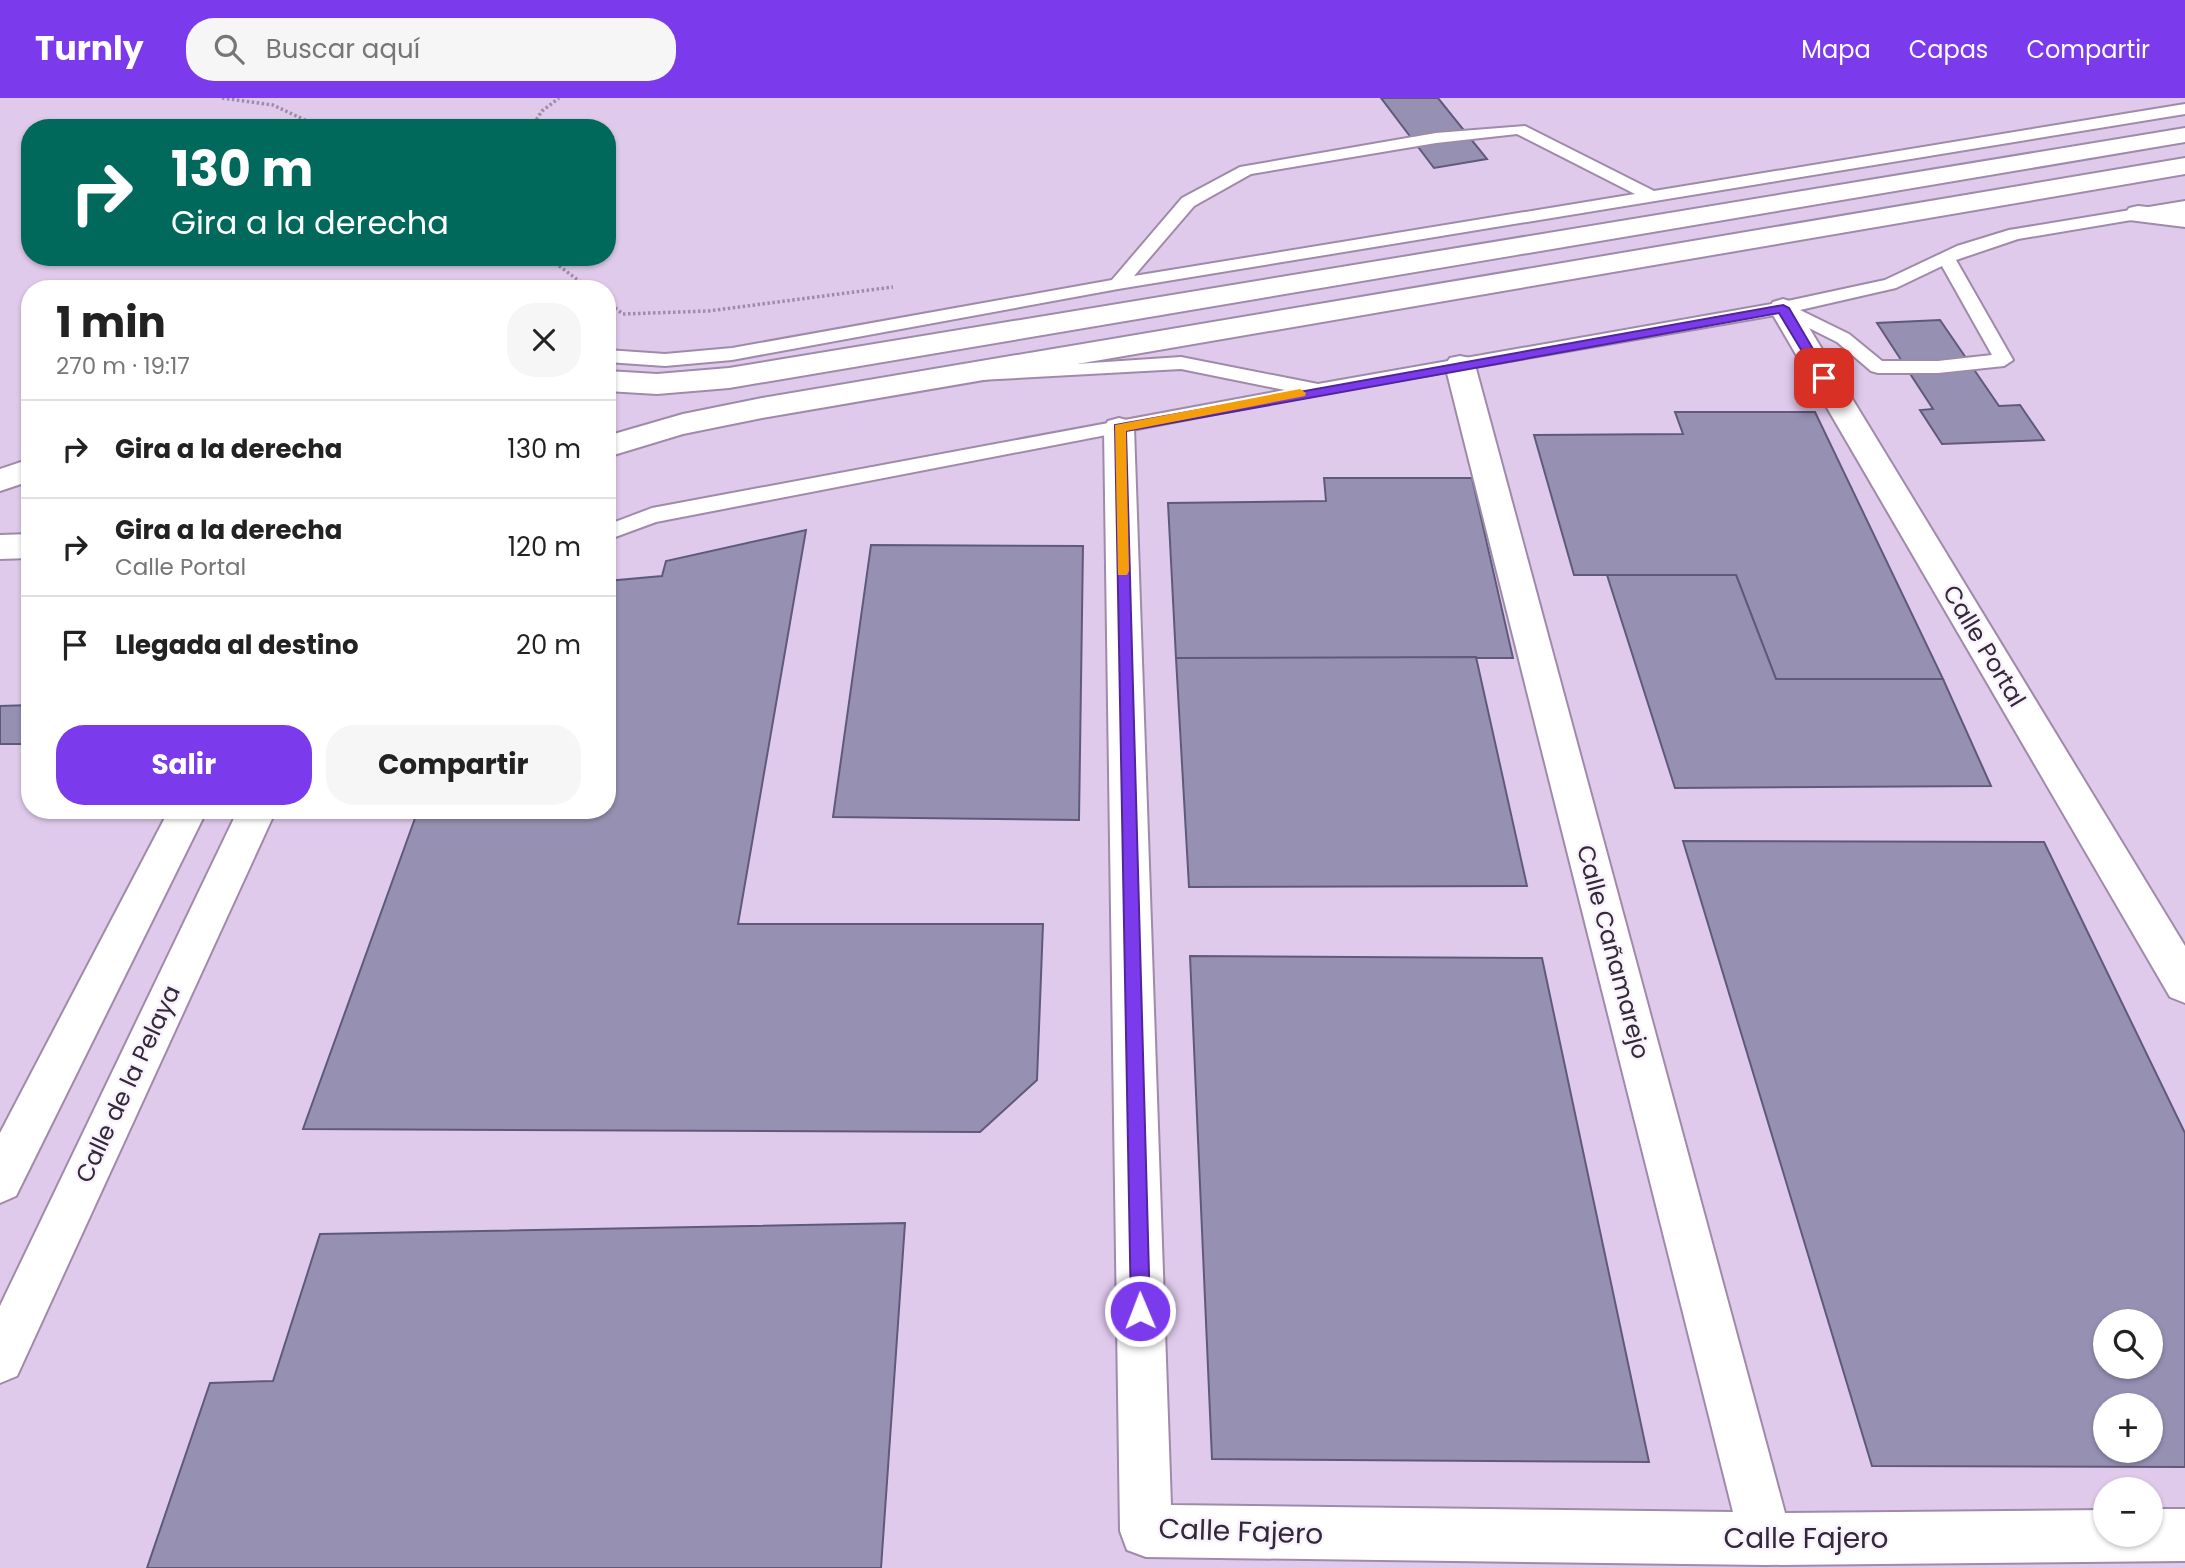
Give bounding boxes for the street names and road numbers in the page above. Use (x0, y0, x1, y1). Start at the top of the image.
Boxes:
street label: Calle Portal (1935, 579, 2034, 713)
street label: Calle Cañamarejo (1569, 841, 1658, 1063)
street label: Calle de la Pelaya (67, 980, 188, 1188)
street label: Calle Fajero (1158, 1509, 1324, 1554)
street label: Calle Fajero (1724, 1519, 1888, 1558)

